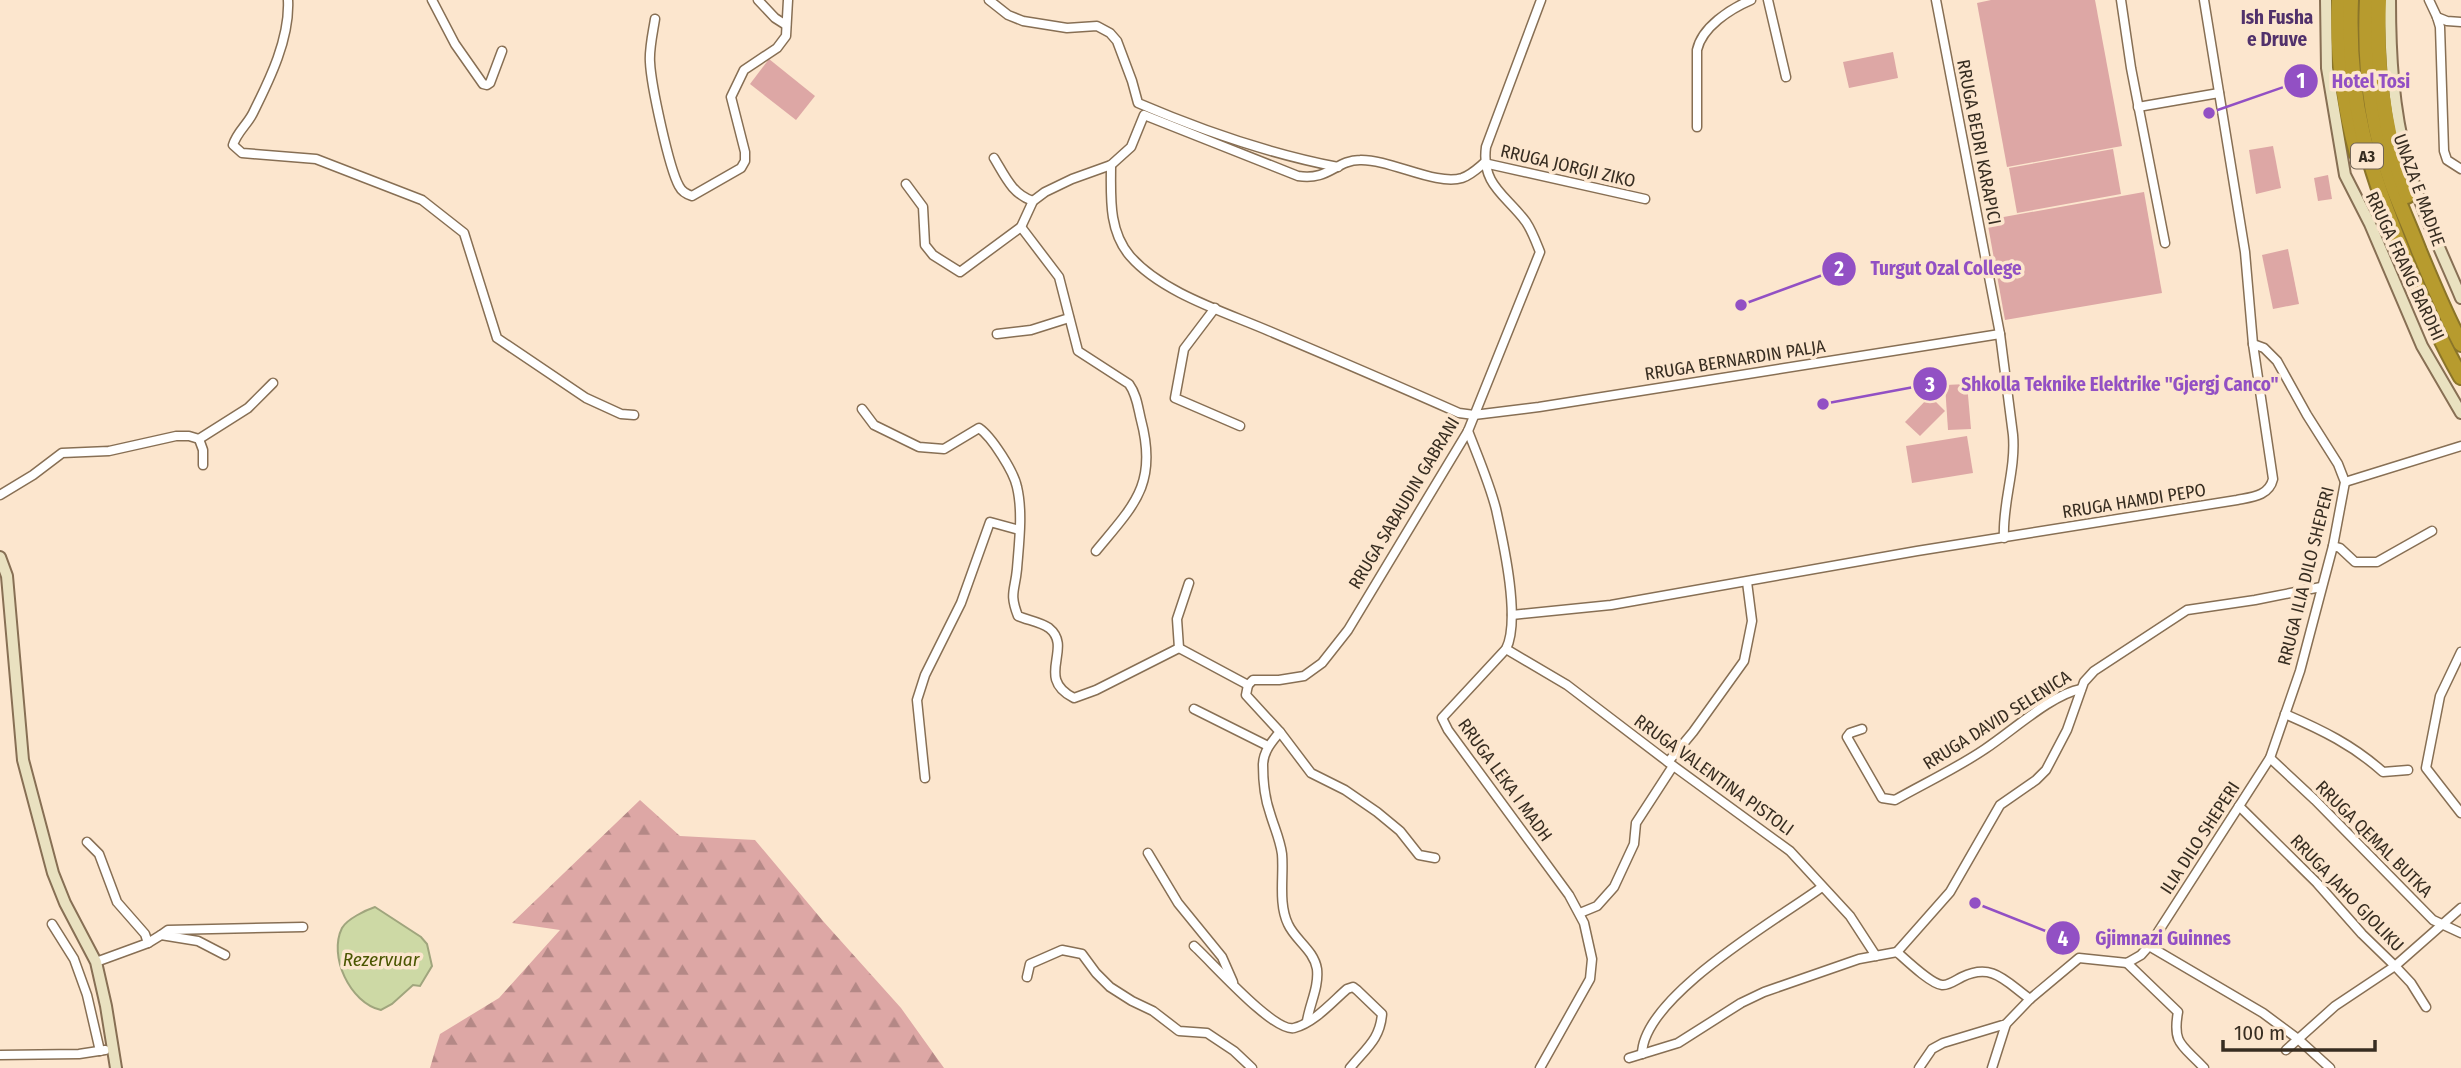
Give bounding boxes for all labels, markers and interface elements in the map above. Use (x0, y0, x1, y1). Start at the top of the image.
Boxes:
district label: Ish Fusha e Druve (2241, 6, 2313, 51)
street label: RRUGA BEDRI KARAPICI (1952, 58, 2006, 226)
callout: Hotel Tosi (2283, 61, 2425, 101)
text: 1 (2297, 68, 2305, 94)
text: Hotel Tosi (2332, 70, 2410, 93)
street label: UNAZA E MADHE (2388, 131, 2450, 249)
street label: RRUGA JORGJI ZIKO (1498, 140, 1638, 192)
road number: A3 (2351, 144, 2383, 168)
street label: RRUGA FRANG BARDHI (2361, 188, 2449, 344)
callout: Turgut Ozal College (1822, 249, 2036, 289)
text: 2 (1833, 256, 1844, 282)
text: Turgut Ozal College (1870, 257, 2022, 280)
street label: RRUGA BERNARDIN PALJA (1643, 335, 1827, 385)
callout: Shkolla Teknike Elektrike "Gjergj Canco" (1912, 364, 2293, 404)
text: 3 (1924, 372, 1935, 398)
text: Shkolla Teknike Elektrike "Gjergj Canco" (1961, 373, 2279, 396)
street label: RRUGA SABAUDIN GABRANI (1344, 413, 1464, 593)
street label: RRUGA HAMDI PEPO (2061, 479, 2207, 523)
street label: RRUGA ILIA DILO SHEPERI (2273, 484, 2339, 668)
street label: RRUGA DAVID SELENICA (1919, 665, 2075, 774)
street label: RRUGA VALENTINA PISTOLI (1630, 710, 1798, 840)
street label: RRUGA LEKA I MADH (1453, 714, 1557, 846)
street label: RRUGA QEMAL BUTKA (2311, 776, 2437, 902)
street label: ILIA DILO SHEPERI (2155, 778, 2245, 898)
street label: RRUGA JAHO GJOLIKU (2286, 830, 2408, 956)
callout: Gjimnazi Guinnes (2046, 918, 2245, 958)
text: 4 (2058, 926, 2069, 952)
text: Gjimnazi Guinnes (2095, 927, 2231, 950)
water label: Rezervuar (343, 948, 421, 971)
scale bar (2223, 1009, 2375, 1052)
text: 100 m (2234, 1020, 2285, 1046)

